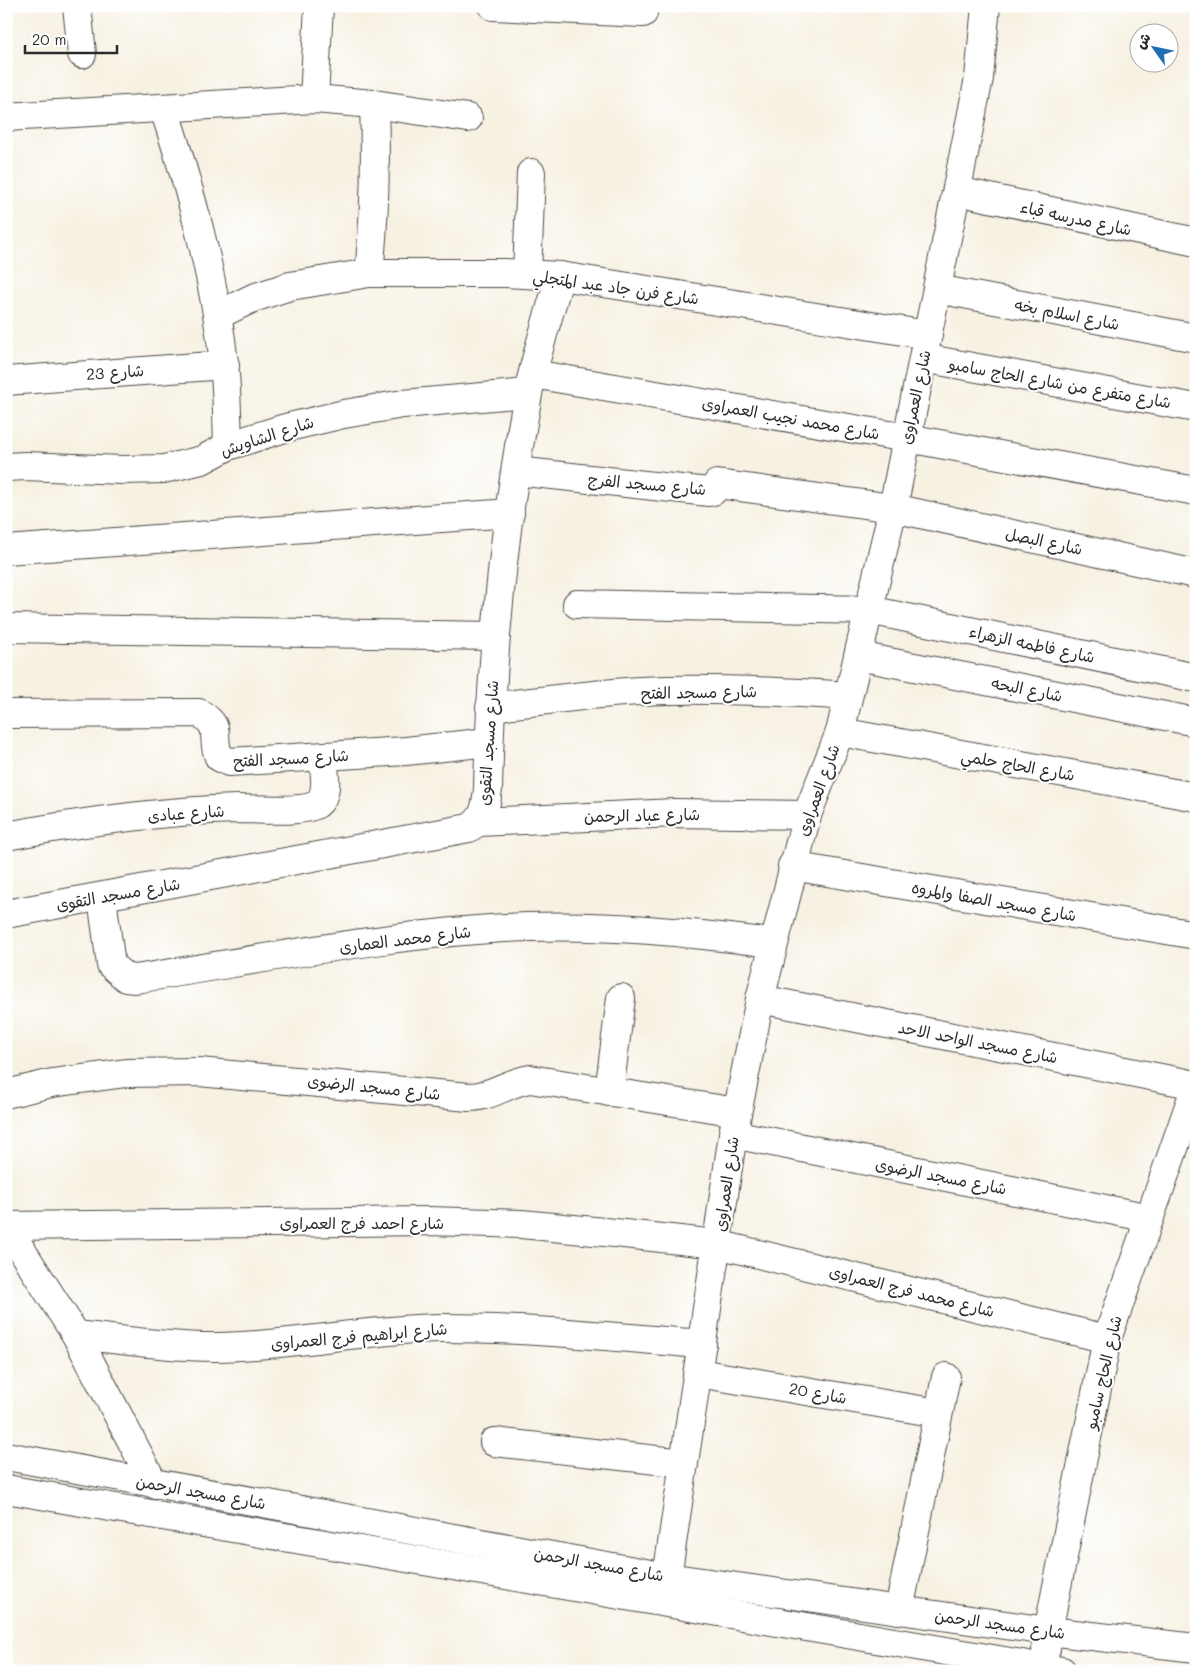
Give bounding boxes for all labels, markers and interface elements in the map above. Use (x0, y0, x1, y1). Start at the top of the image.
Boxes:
scale bar (25, 22, 118, 54)
north arrow (1130, 22, 1180, 72)
text: 20 m (32, 29, 66, 49)
text: ش (1131, 29, 1155, 52)
street label: شارع مدرسه قباء (1018, 195, 1134, 242)
street label: شارع فرن جاد عبد المتجلي (531, 264, 700, 314)
street label: شارع اسلام بخه (1012, 293, 1121, 337)
street label: شارع العمراوى (894, 348, 937, 446)
street label: شارع متفرع من شارع الحاج سامبو (945, 352, 1173, 414)
street label: شارع 23 (85, 359, 145, 386)
street label: شارع محمد نجيب العمراوى (700, 392, 882, 445)
street label: شارع الشاويش (217, 411, 317, 462)
street label: شارع مسجد الفرج (587, 468, 707, 501)
street label: شارع البصل (1003, 522, 1085, 561)
street label: شارع فاطمه الزهراء (967, 620, 1097, 669)
street label: شارع البحه (989, 671, 1064, 708)
street label: شارع مسجد التقوى (473, 680, 504, 807)
street label: شارع مسجد الفتح (641, 680, 757, 705)
street label: شارع العمراوى (791, 741, 846, 839)
street label: شارع مسجد الفتح (232, 744, 350, 773)
street label: شارع الحاج حلمي (959, 744, 1077, 790)
street label: شارع عبادى (147, 799, 225, 828)
street label: شارع عباد الرحمن (584, 803, 700, 828)
street label: شارع مسجد التقوى (54, 872, 182, 917)
street label: شارع مسجد الصفا والمروه (910, 876, 1078, 927)
street label: شارع محمد العمارى (338, 920, 472, 959)
street label: شارع مسجد الواحد الاحد (896, 1016, 1060, 1069)
street label: شارع مسجد الرضوى (306, 1069, 441, 1106)
street label: شارع العمراوى (708, 1135, 745, 1233)
street label: شارع مسجد الرضوى (873, 1152, 1009, 1201)
street label: شارع احمد فرج العمراوى (280, 1212, 444, 1235)
street label: شارع محمد فرج العمراوى (827, 1260, 997, 1323)
street label: شارع الحاج سامبو (1079, 1313, 1128, 1433)
street label: شارع ابراهيم فرج العمراوى (270, 1317, 448, 1357)
street label: شارع 20 (787, 1377, 849, 1410)
street label: شارع مسجد الرحمن (134, 1470, 268, 1515)
street label: شارع مسجد الرحمن (532, 1542, 666, 1587)
street label: شارع مسجد الرحمن (933, 1604, 1067, 1645)

